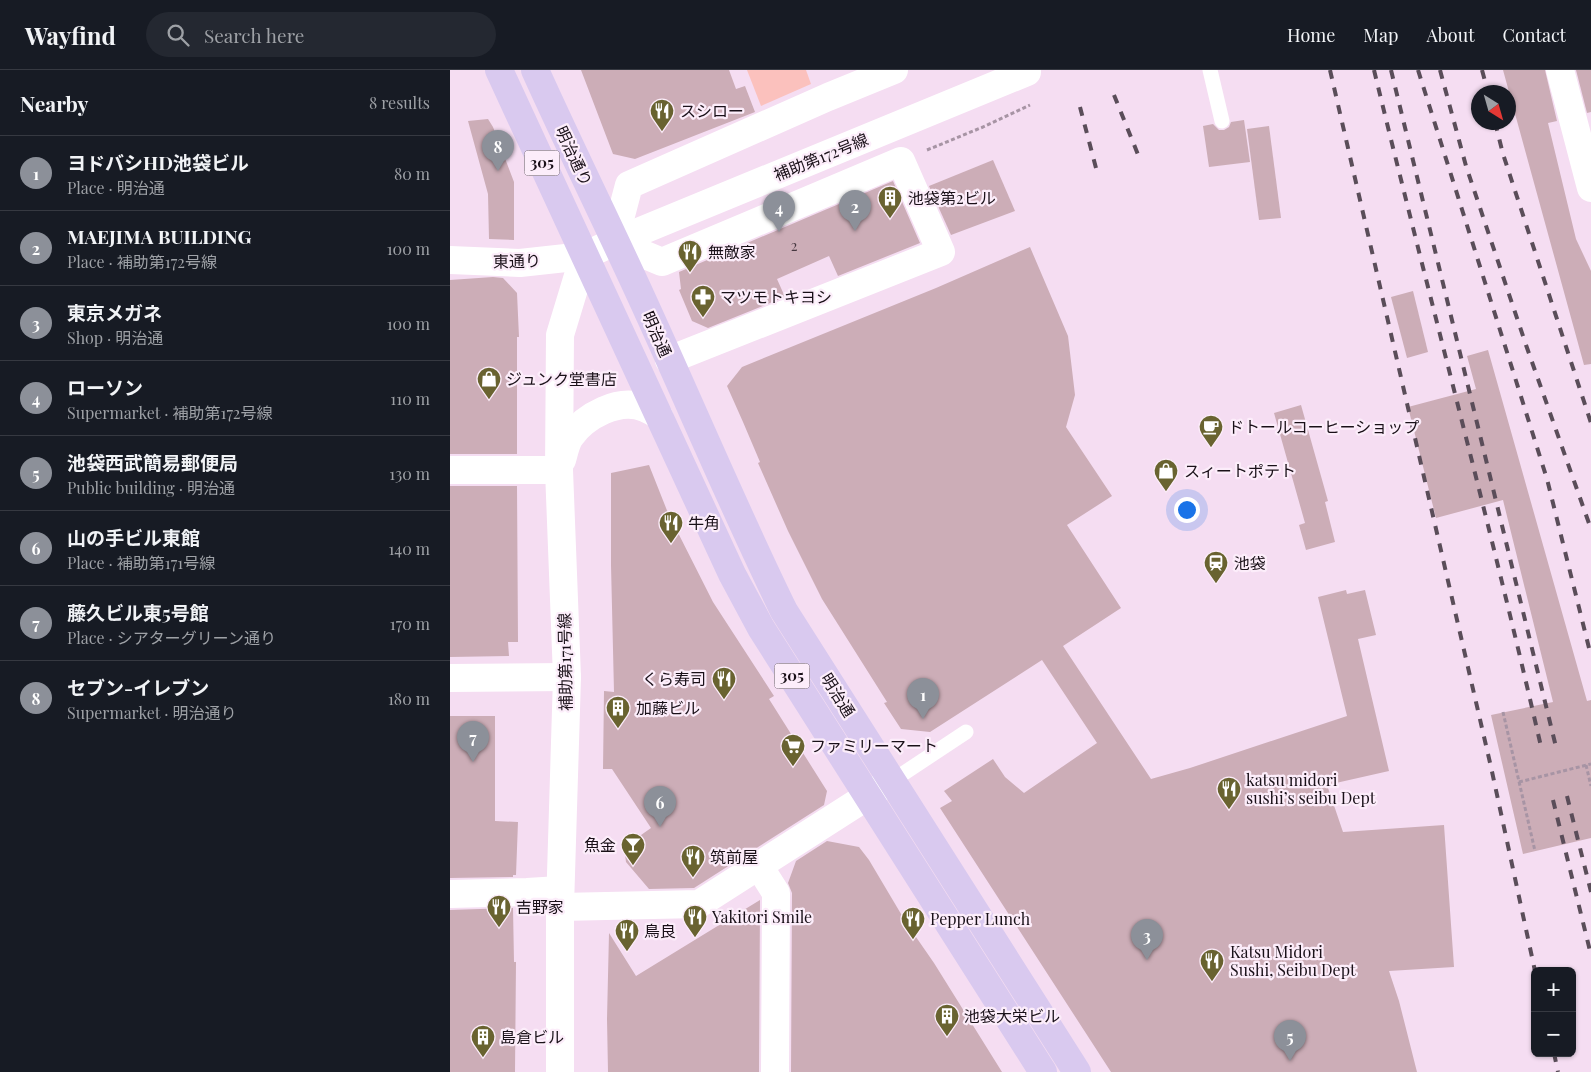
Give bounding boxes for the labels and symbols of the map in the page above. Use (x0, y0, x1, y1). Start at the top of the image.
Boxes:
north arrow (1471, 85, 1516, 130)
restaurant icon: スシロー (649, 98, 675, 132)
place label: スシロー (680, 100, 744, 121)
street label: 明治通り (551, 122, 597, 189)
street label: 補助第172号線 (770, 128, 871, 185)
pin: 8 (482, 130, 514, 171)
road number: 305 (524, 150, 560, 176)
building icon: 池袋第2ビル (877, 185, 903, 219)
place label: 池袋第2ビル (908, 187, 996, 208)
pin: 2 (839, 190, 871, 231)
pin: 4 (763, 191, 795, 232)
house number: 2 (791, 236, 798, 255)
restaurant icon: 無敵家 (677, 239, 703, 273)
place label: 無敵家 (708, 241, 756, 262)
street label: 東通り (493, 250, 541, 271)
pharmacy icon: マツモトキヨシ (690, 284, 716, 318)
place label: マツモトキヨシ (720, 286, 832, 307)
street label: 明治通 (638, 308, 677, 360)
shop icon: ジュンク堂書店 (476, 366, 502, 400)
place label: ジュンク堂書店 (506, 368, 617, 389)
cafe icon: ドトールコーヒーショップ (1198, 414, 1224, 448)
place label: ドトールコーヒーショップ (1228, 416, 1419, 437)
shop icon: スィートポテト (1153, 458, 1179, 492)
place label: スィートポテト (1184, 460, 1296, 481)
your location (1174, 497, 1200, 523)
restaurant icon: 牛角 (658, 510, 684, 544)
place label: 牛角 (688, 512, 720, 533)
station icon: 池袋 (1203, 550, 1229, 584)
place label: 池袋 (1234, 552, 1266, 573)
street label: 補助第171号線 (553, 613, 576, 711)
road number: 305 (774, 664, 810, 688)
restaurant icon: くら寿司 (711, 666, 737, 700)
place label: くら寿司 (642, 668, 706, 689)
street label: 明治通 (817, 669, 860, 721)
pin: 1 (907, 678, 939, 719)
building icon: 加藤ビル (605, 695, 631, 729)
place label: 加藤ビル (636, 697, 700, 718)
pin: 7 (457, 721, 489, 762)
supermarket icon: ファミリーマート (780, 733, 806, 767)
place label: ファミリーマート (810, 735, 938, 756)
place label: katsu midori sushi’s seibu Dept (1246, 769, 1376, 808)
restaurant icon: katsu midori sushi’s seibu Dept (1216, 776, 1242, 810)
pin: 6 (644, 786, 676, 827)
bar icon: 魚金 (620, 832, 646, 866)
place label: 魚金 (584, 834, 616, 855)
restaurant icon: 筑前屋 (680, 844, 706, 878)
place label: 筑前屋 (710, 846, 758, 867)
restaurant icon: 吉野家 (486, 894, 512, 928)
place label: 吉野家 (516, 896, 564, 917)
restaurant icon: Yakitori Smile (682, 904, 708, 938)
place label: Yakitori Smile (711, 906, 812, 927)
restaurant icon: Pepper Lunch (900, 906, 926, 940)
place label: Pepper Lunch (930, 908, 1031, 929)
restaurant icon: 鳥良 (614, 918, 640, 952)
pin: 3 (1131, 919, 1163, 960)
place label: 鳥良 (644, 920, 676, 941)
place label: Katsu Midori Sushi, Seibu Dept (1230, 941, 1356, 980)
restaurant icon: Katsu Midori Sushi, Seibu Dept (1199, 948, 1225, 982)
building icon: 池袋大栄ビル (934, 1003, 960, 1037)
place label: 池袋大栄ビル (964, 1005, 1060, 1026)
pin: 5 (1274, 1020, 1306, 1061)
building icon: 島倉ビル (470, 1024, 496, 1058)
place label: 島倉ビル (500, 1026, 564, 1047)

